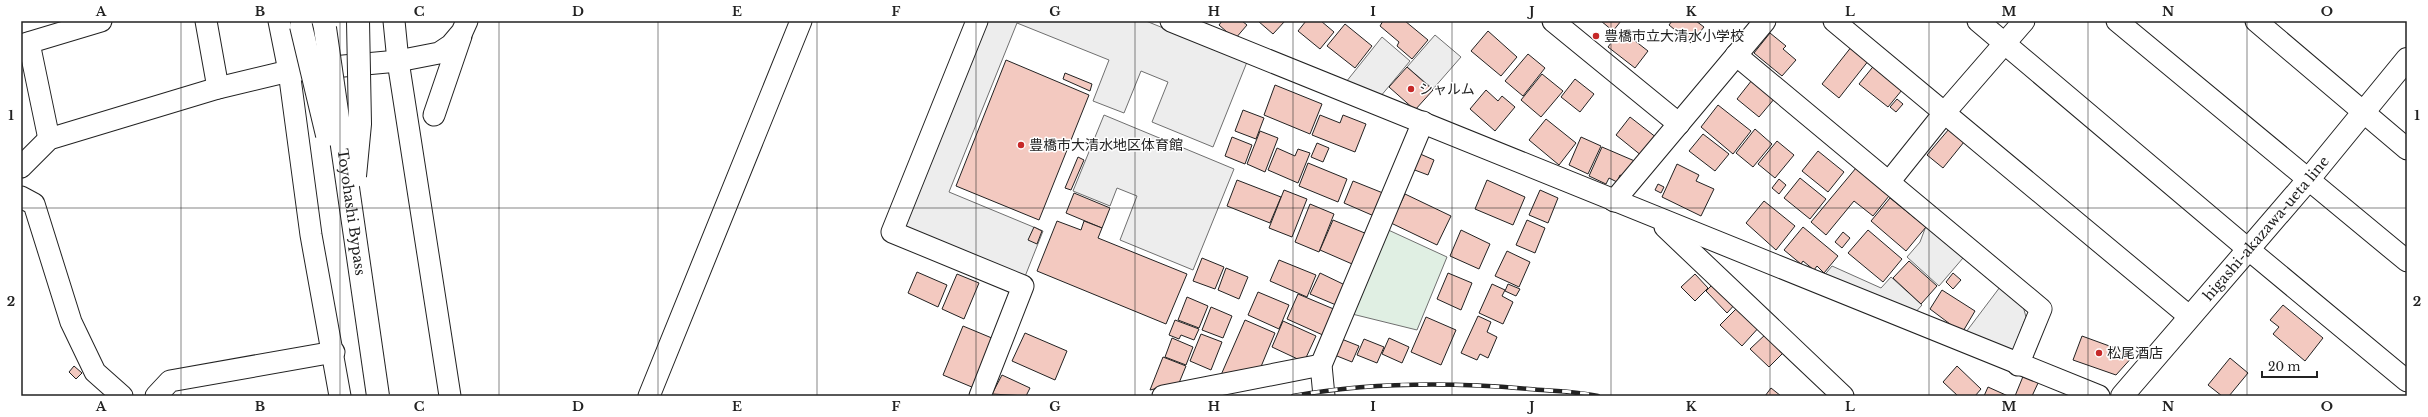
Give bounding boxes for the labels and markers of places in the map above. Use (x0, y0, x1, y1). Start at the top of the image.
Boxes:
place label: 豊橋市立大清水小学校 (1604, 27, 1744, 45)
marker: 豊橋市立大清水小学校 (1591, 31, 1601, 41)
place label: シャルム (1419, 80, 1475, 98)
marker: シャルム (1406, 84, 1416, 94)
place label: 豊橋市大清水地区体育館 (1029, 136, 1183, 154)
marker: 豊橋市大清水地区体育館 (1016, 140, 1026, 150)
place label: 松尾酒店 (2107, 344, 2163, 362)
marker: 松尾酒店 (2094, 348, 2104, 358)

